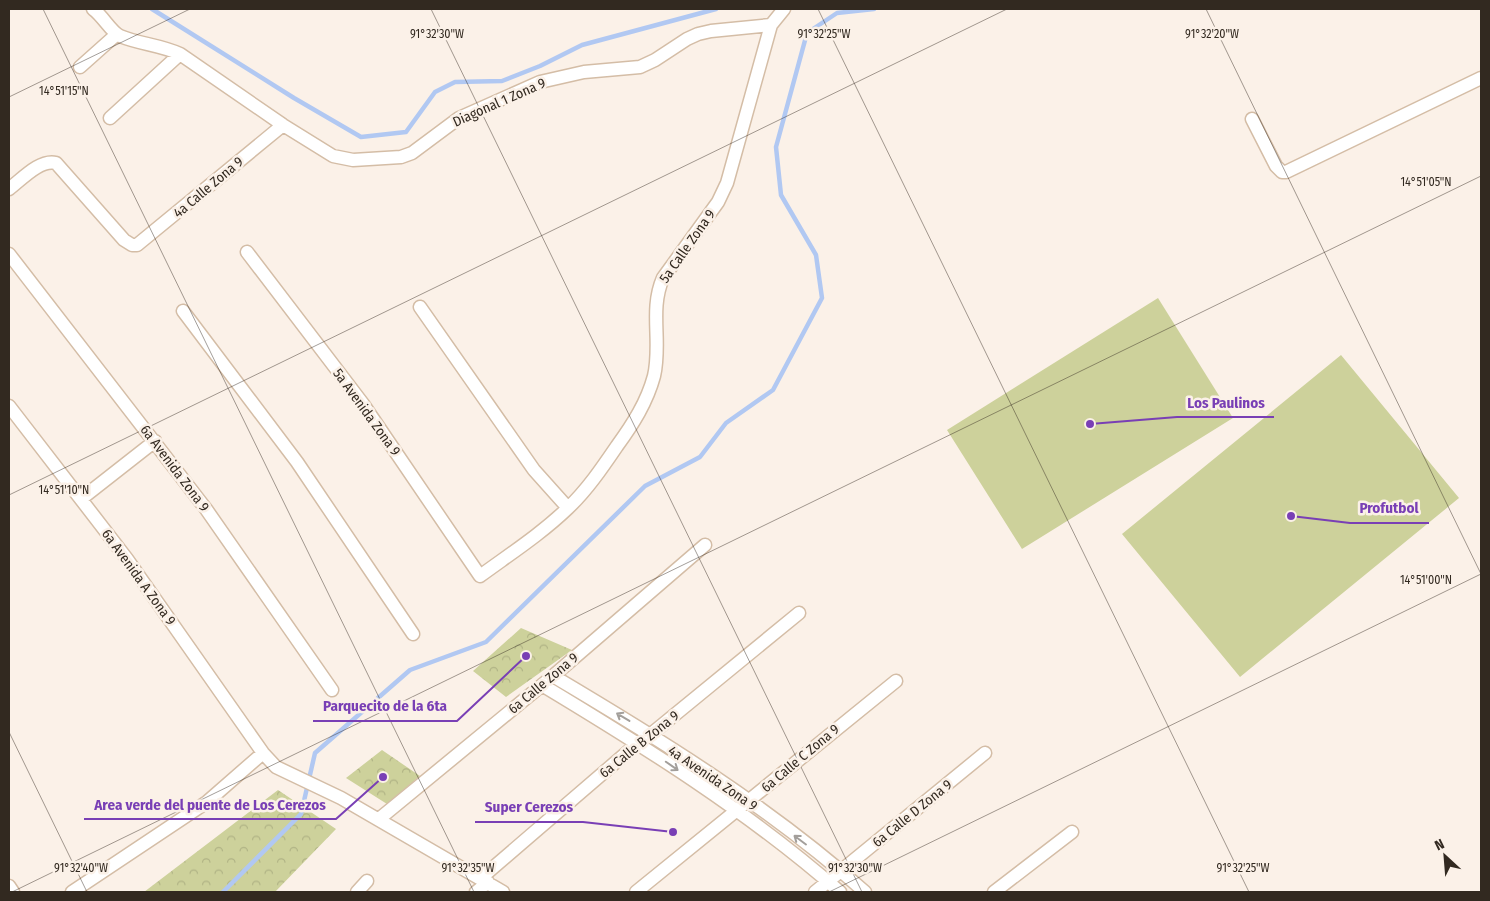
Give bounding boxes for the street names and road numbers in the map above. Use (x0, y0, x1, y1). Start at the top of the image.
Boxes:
street label: Diagonal 1 Zona 9 (450, 74, 548, 131)
street label: 4a Calle Zona 9 (170, 153, 247, 222)
street label: 5a Calle Zona 9 (656, 206, 719, 286)
street label: 5a Avenida Zona 9 (329, 365, 404, 459)
street label: 6a Avenida Zona 9 (136, 422, 213, 515)
street label: 6a Avenida A Zona 9 (98, 526, 179, 629)
street label: 6a Calle Zona 9 (505, 649, 582, 718)
street label: 6a Calle B Zona 9 (596, 707, 683, 782)
street label: 6a Calle C Zona 9 (758, 721, 843, 796)
street label: 4a Avenida Zona 9 (665, 742, 761, 815)
street label: 6a Calle D Zona 9 (869, 776, 956, 851)

